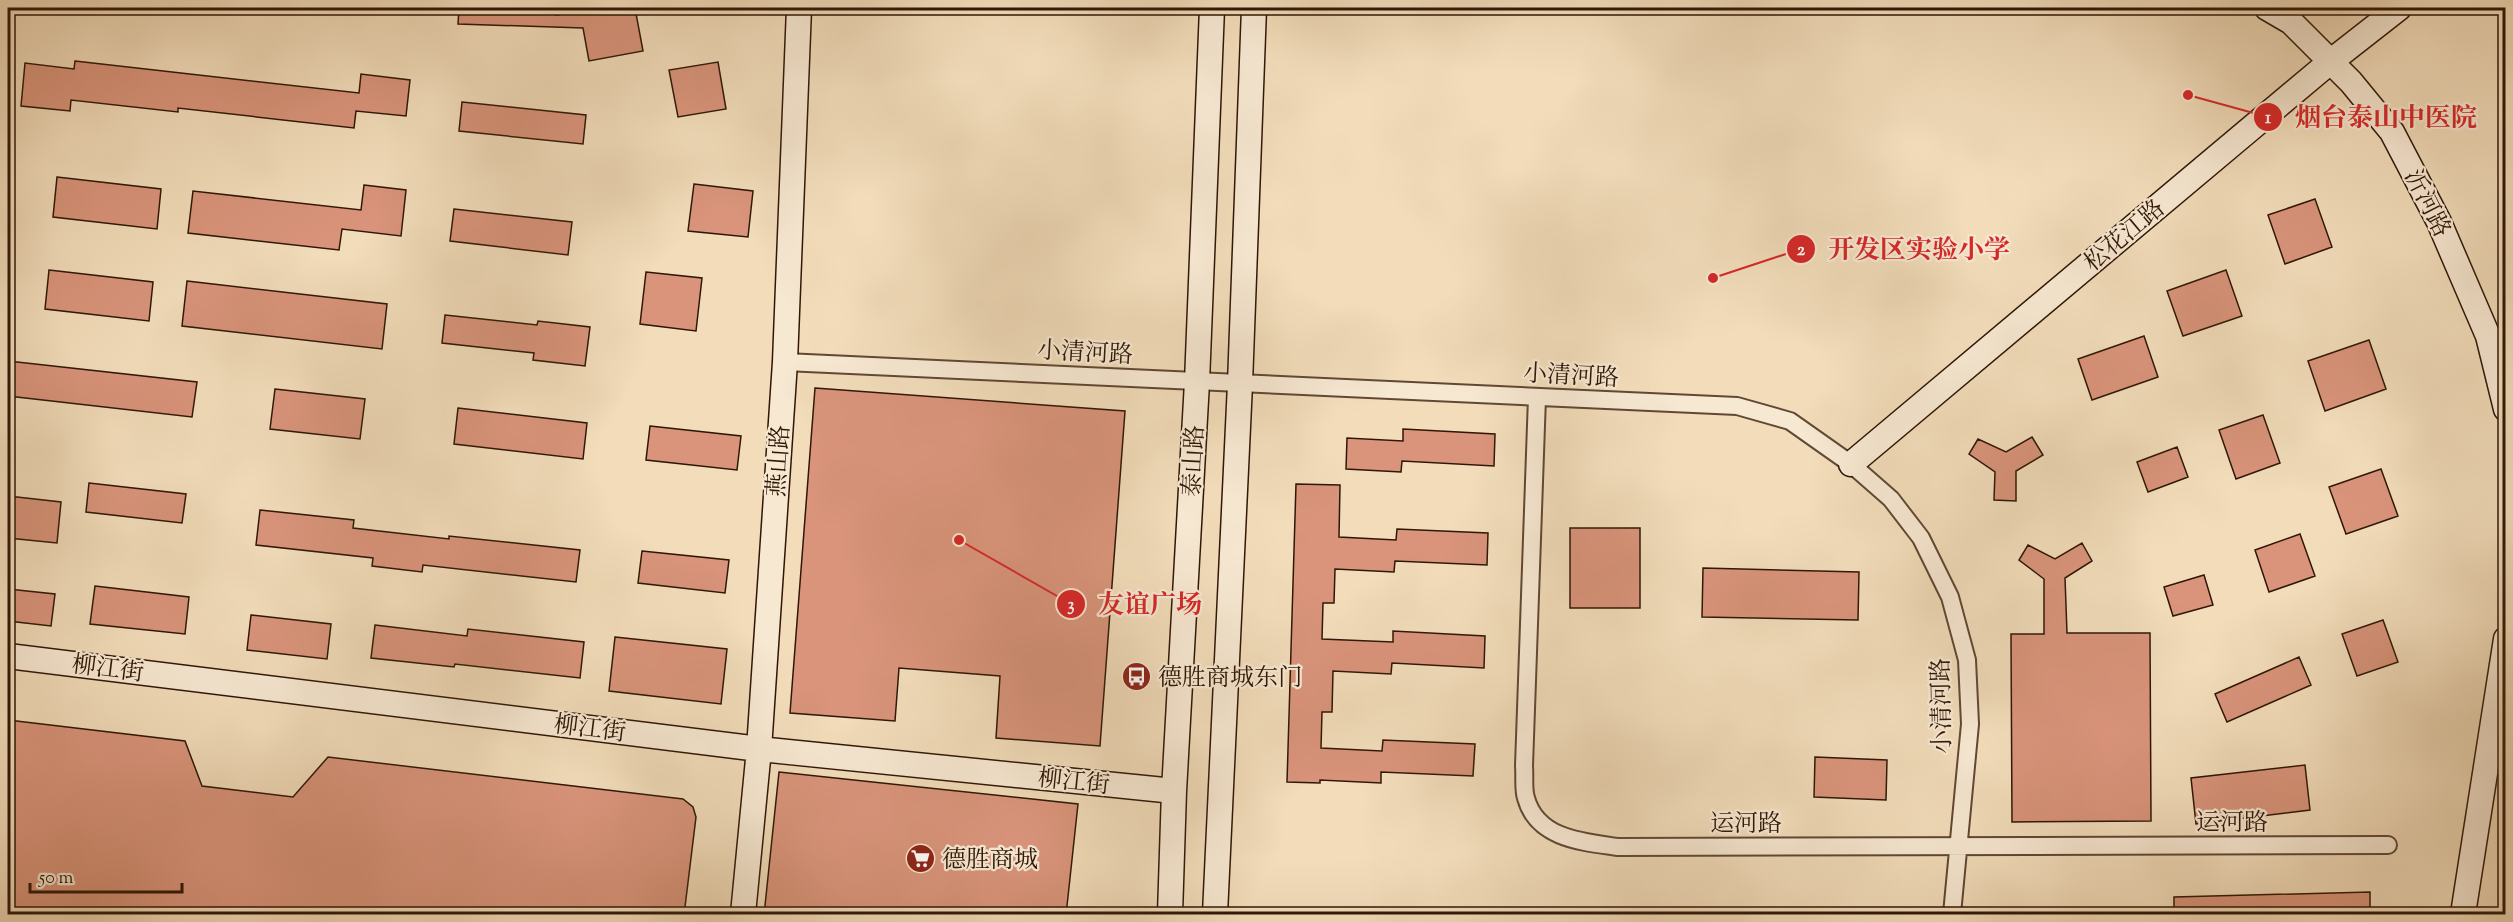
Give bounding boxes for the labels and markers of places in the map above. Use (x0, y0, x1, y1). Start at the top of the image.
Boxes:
callout: 烟台泰山中医院 (2253, 95, 2489, 139)
callout: 开发区实验小学 (1786, 227, 2022, 271)
callout: 友谊广场 (1056, 582, 1214, 626)
bus stop icon: 德胜商城东门 (1121, 661, 1153, 693)
place label: 德胜商城东门 (1158, 662, 1302, 696)
supermarket icon: 德胜商城 (905, 843, 937, 875)
place label: 德胜商城 (942, 844, 1038, 878)

